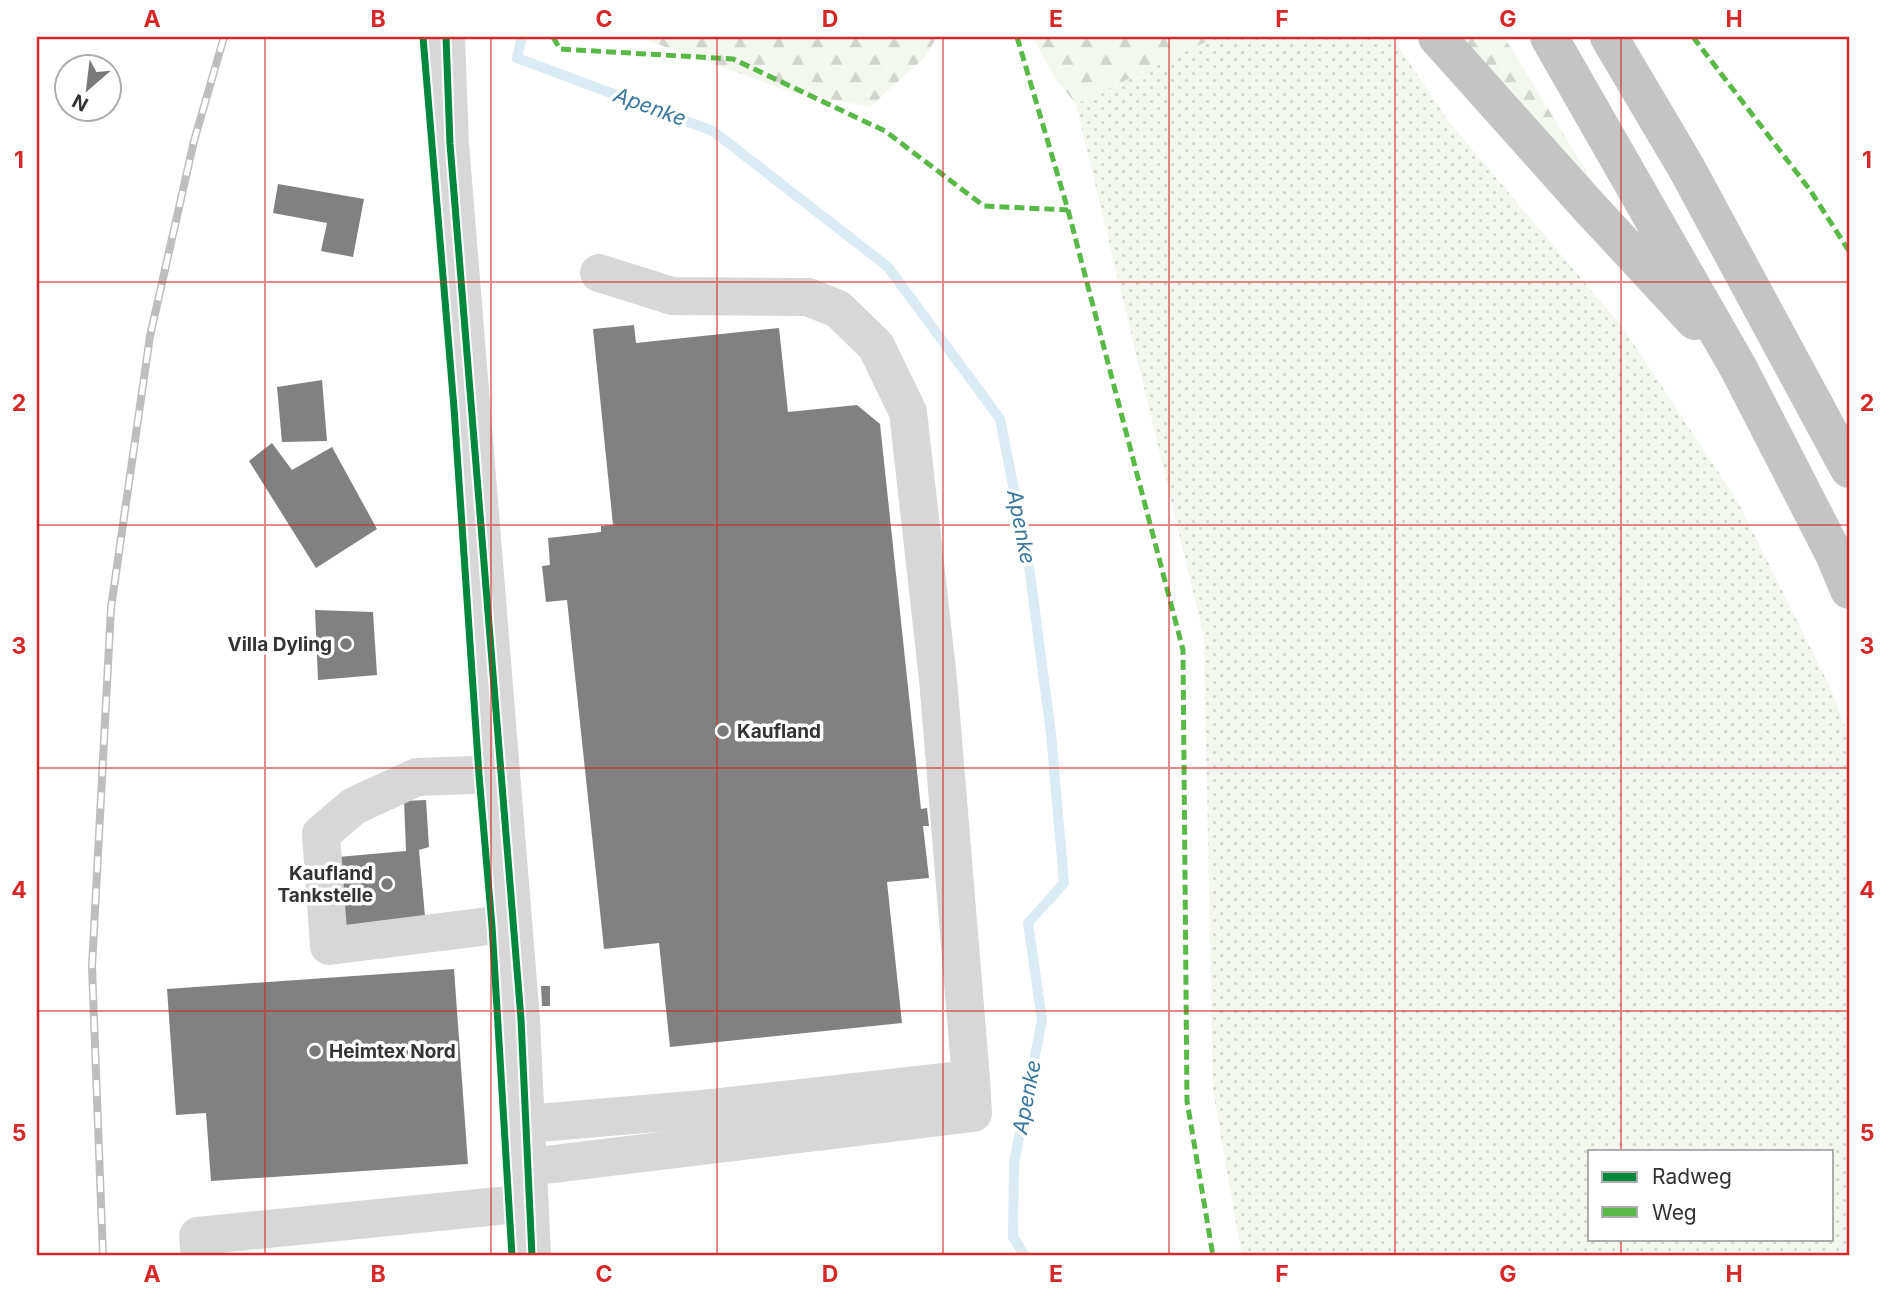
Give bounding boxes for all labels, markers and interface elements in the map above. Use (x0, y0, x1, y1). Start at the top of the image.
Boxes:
text: A (143, 5, 161, 33)
text: B (370, 5, 386, 33)
text: C (595, 5, 613, 33)
text: D (822, 5, 838, 33)
text: E (1049, 5, 1063, 33)
text: F (1275, 5, 1289, 33)
text: G (1499, 5, 1517, 33)
text: H (1725, 5, 1743, 33)
north arrow (52, 52, 122, 122)
water label: Apenke (610, 82, 690, 131)
text: N (68, 89, 92, 116)
text: 1 (14, 146, 24, 174)
text: 1 (1862, 146, 1872, 174)
text: 2 (12, 389, 26, 417)
text: 2 (1860, 389, 1874, 417)
water label: Apenke (1002, 487, 1041, 566)
text: 3 (12, 632, 26, 660)
text: 3 (1860, 632, 1874, 660)
place label: Villa Dyling (228, 633, 332, 656)
marker: Villa Dyling (338, 636, 354, 652)
place label: Kaufland (737, 720, 821, 743)
marker: Kaufland (715, 723, 731, 739)
place label: Kaufland Tankstelle (277, 862, 373, 907)
text: 4 (11, 876, 27, 904)
marker: Kaufland Tankstelle (379, 876, 395, 892)
text: 4 (1859, 876, 1875, 904)
place label: Heimtex Nord (329, 1040, 456, 1063)
marker: Heimtex Nord (307, 1043, 323, 1059)
water label: Apenke (1007, 1058, 1046, 1137)
text: 5 (12, 1119, 26, 1147)
text: 5 (1860, 1119, 1874, 1147)
legend (1588, 1150, 1834, 1240)
text: Radweg (1652, 1164, 1732, 1189)
text: Weg (1652, 1200, 1697, 1225)
text: A (143, 1260, 161, 1288)
text: B (370, 1260, 386, 1288)
text: C (595, 1260, 613, 1288)
text: D (822, 1260, 838, 1288)
text: E (1049, 1260, 1063, 1288)
text: F (1275, 1260, 1289, 1288)
text: G (1499, 1260, 1517, 1288)
text: H (1725, 1260, 1743, 1288)

